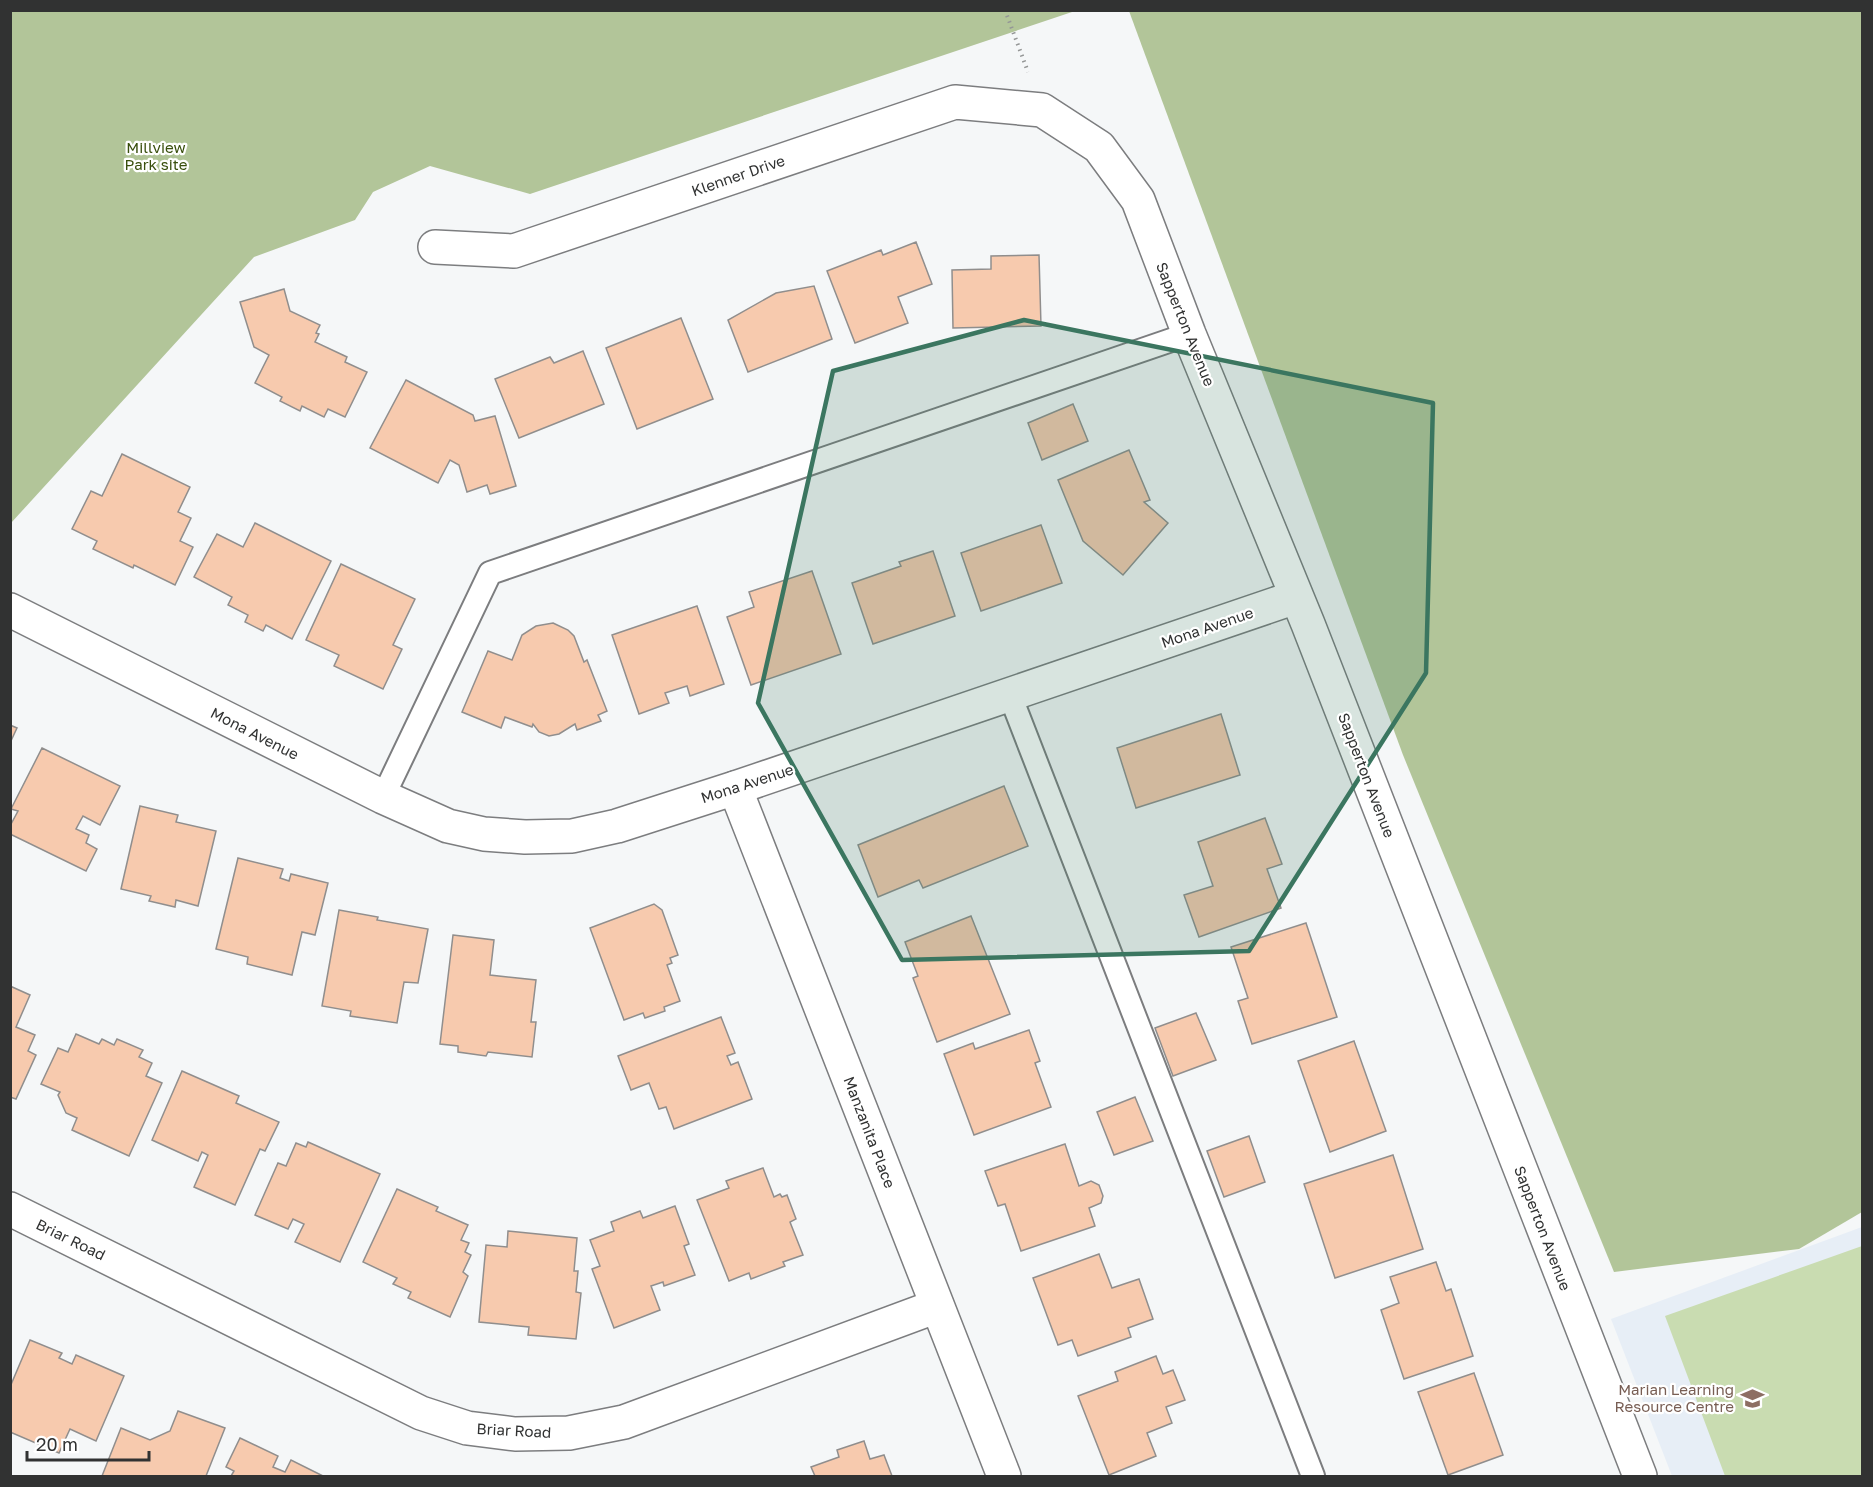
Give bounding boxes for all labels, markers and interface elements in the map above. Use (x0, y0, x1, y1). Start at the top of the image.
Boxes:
park label: Millview Park site (125, 138, 188, 173)
street label: Klenner Drive (689, 151, 787, 199)
street label: Sapperton Avenue (1153, 259, 1219, 389)
street label: Mona Avenue (1159, 603, 1256, 651)
street label: Mona Avenue (208, 703, 302, 763)
street label: Sapperton Avenue (1335, 710, 1399, 840)
street label: Mona Avenue (698, 759, 796, 806)
street label: Manzanita Place (840, 1074, 900, 1191)
street label: Sapperton Avenue (1511, 1163, 1575, 1293)
street label: Briar Road (33, 1215, 109, 1263)
place label: Marian Learning Resource Centre (1615, 1380, 1734, 1415)
school or university icon: Marian Learning Resource Centre (1739, 1385, 1765, 1411)
street label: Briar Road (476, 1419, 552, 1441)
scale bar (27, 1424, 148, 1462)
text: 20 m (36, 1433, 78, 1455)

